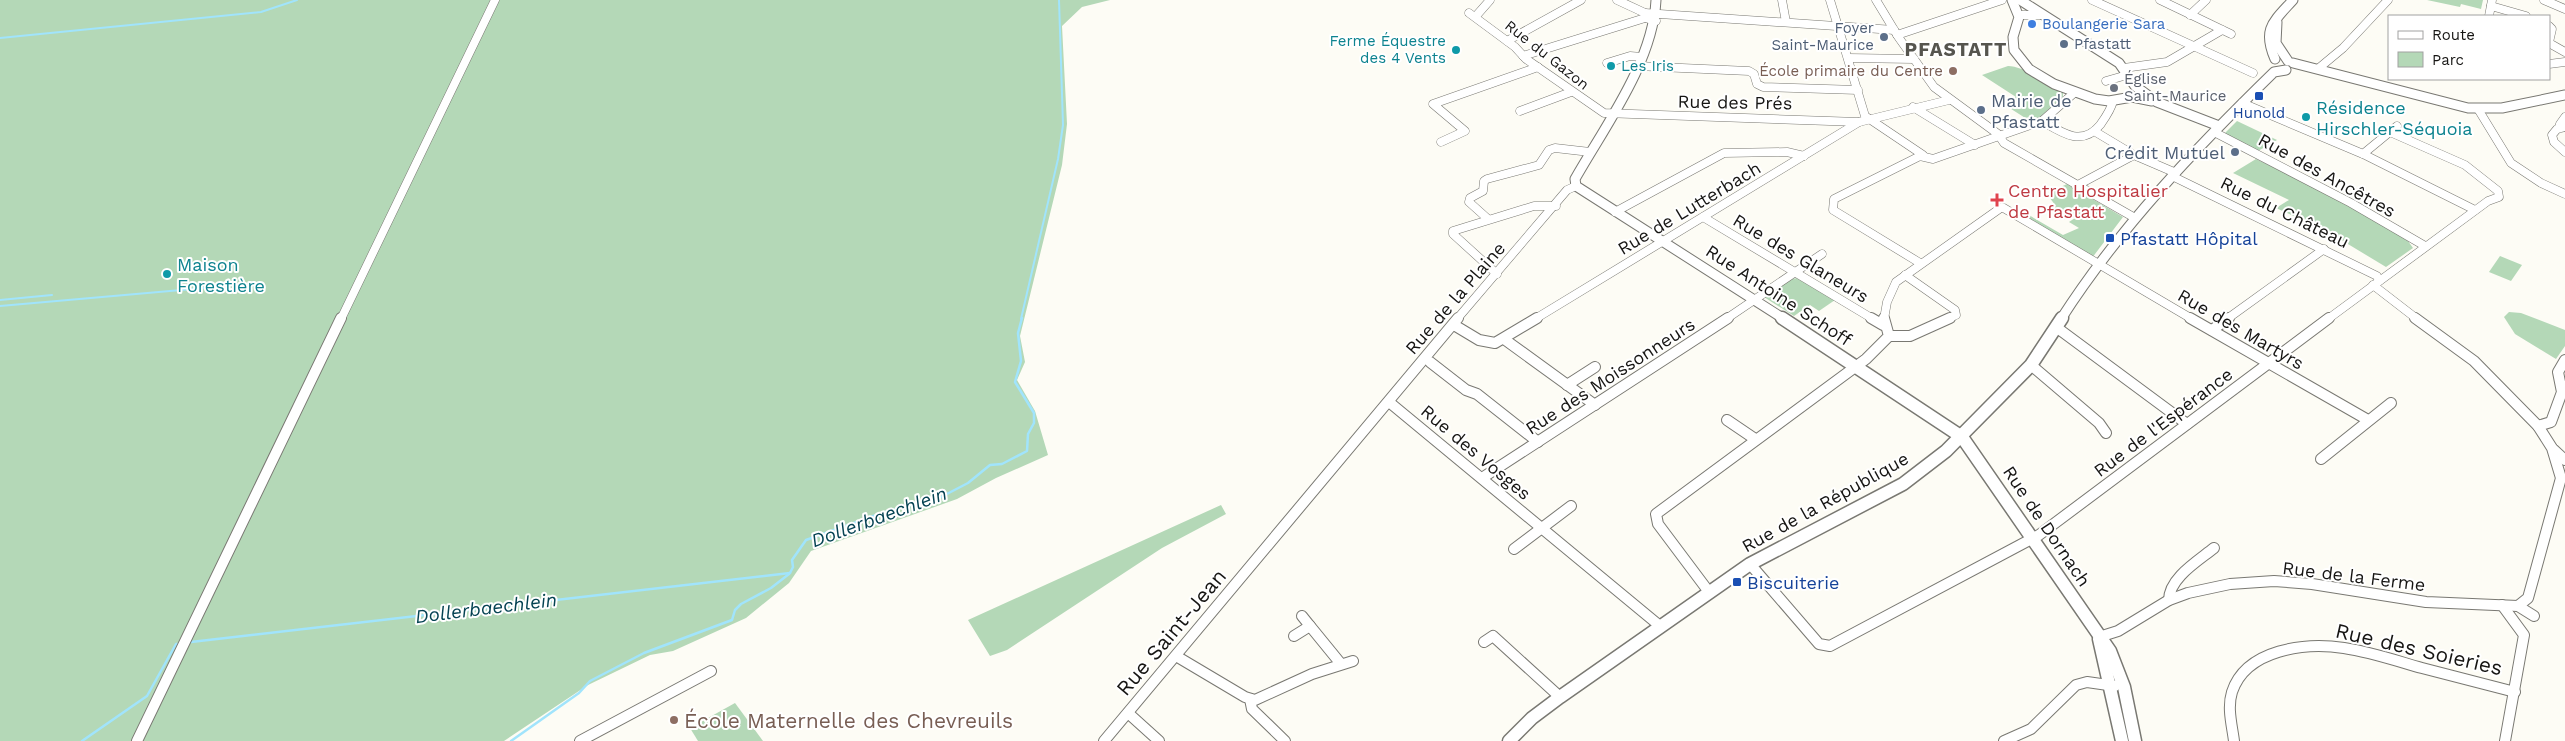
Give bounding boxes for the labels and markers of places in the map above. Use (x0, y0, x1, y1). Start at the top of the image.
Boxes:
place label: Boulangerie Sara (2042, 15, 2166, 33)
marker: Boulangerie Sara (2026, 18, 2038, 30)
place label: Foyer Saint-Maurice (1771, 19, 1874, 54)
marker: Foyer Saint-Maurice (1878, 31, 1890, 43)
place label: Ferme Équestre des 4 Vents (1330, 32, 1446, 67)
place label: Pfastatt (2074, 35, 2132, 53)
marker: Pfastatt (2058, 38, 2070, 50)
marker: Ferme Équestre des 4 Vents (1450, 44, 1462, 56)
place label: Les Iris (1621, 57, 1674, 75)
marker: Les Iris (1605, 60, 1617, 72)
place label: École primaire du Centre (1759, 62, 1943, 80)
marker: École primaire du Centre (1947, 65, 1959, 77)
place label: Église Saint-Maurice (2124, 70, 2227, 105)
marker: Église Saint-Maurice (2108, 82, 2120, 94)
place label: Mairie de Pfastatt (1991, 90, 2072, 132)
marker: Hunold (2253, 90, 2265, 102)
place label: Résidence Hirschler-Séquoia (2316, 97, 2472, 139)
marker: Mairie de Pfastatt (1975, 104, 1987, 116)
place label: Hunold (2233, 104, 2285, 122)
marker: Résidence Hirschler-Séquoia (2300, 111, 2312, 123)
place label: Crédit Mutuel (2105, 142, 2225, 163)
marker: Crédit Mutuel (2229, 146, 2241, 158)
place label: Centre Hospitalier de Pfastatt (2008, 180, 2168, 222)
marker: Centre Hospitalier de Pfastatt (1990, 193, 2004, 207)
place label: Pfastatt Hôpital (2120, 228, 2258, 249)
marker: Pfastatt Hôpital (2104, 232, 2116, 244)
place label: Maison Forestière (177, 254, 265, 296)
marker: Maison Forestière (161, 268, 173, 280)
place label: Biscuiterie (1747, 572, 1839, 593)
marker: Biscuiterie (1731, 576, 1743, 588)
place label: École Maternelle des Chevreuils (684, 708, 1013, 733)
marker: École Maternelle des Chevreuils (668, 714, 680, 726)

